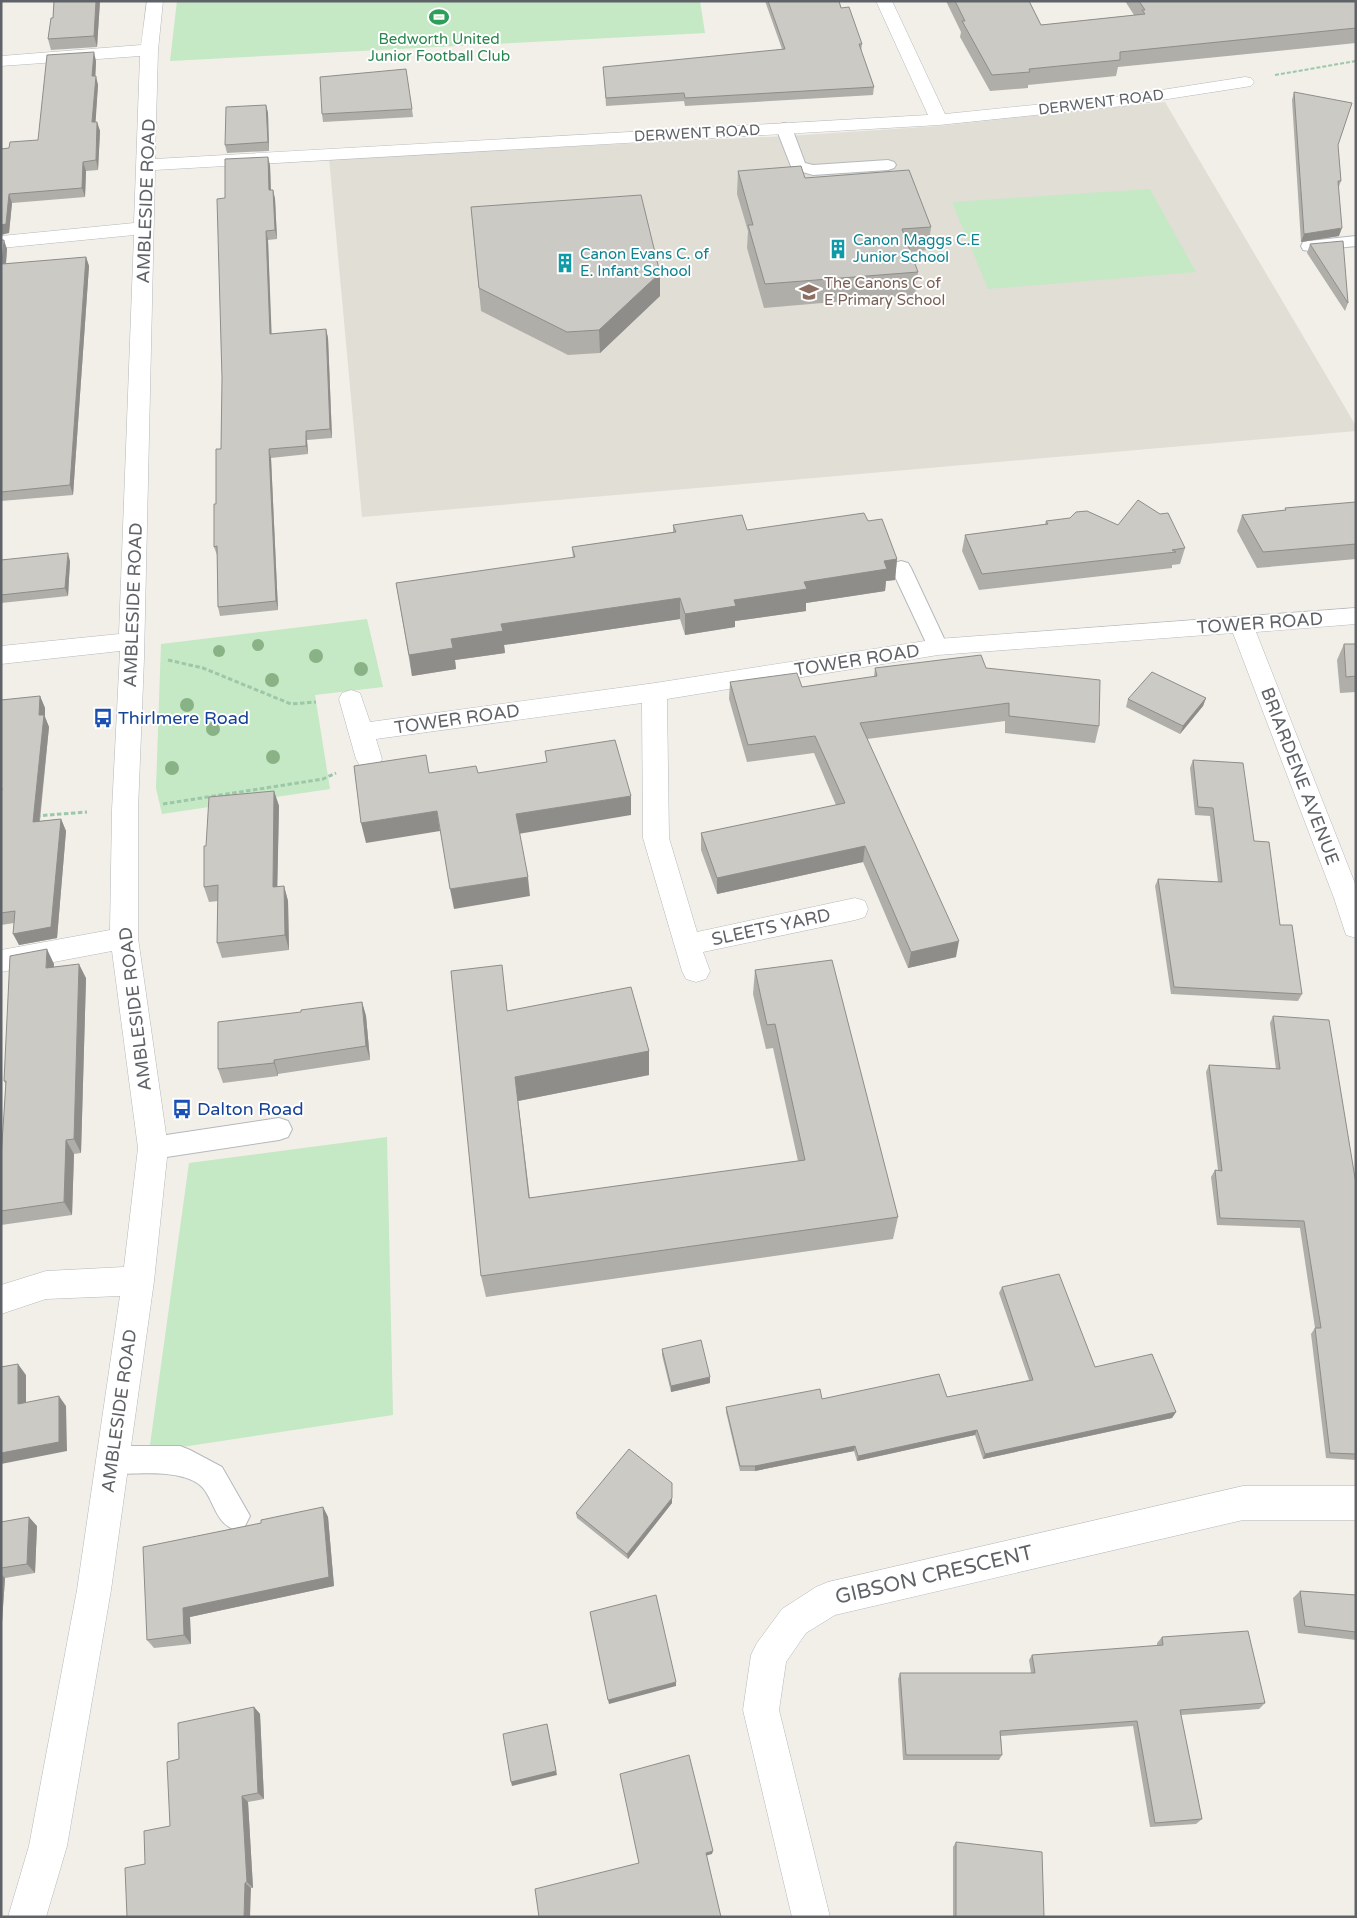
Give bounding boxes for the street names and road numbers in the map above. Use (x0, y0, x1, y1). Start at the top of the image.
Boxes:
street label: DERWENT ROAD (1037, 85, 1165, 119)
street label: AMBLESIDE ROAD (132, 118, 160, 284)
street label: DERWENT ROAD (633, 121, 761, 145)
street label: AMBLESIDE ROAD (119, 522, 147, 688)
street label: TOWER ROAD (1196, 608, 1324, 638)
street label: TOWER ROAD (793, 639, 921, 681)
street label: BRIARDENE AVENUE (1256, 684, 1344, 868)
street label: TOWER ROAD (393, 699, 521, 739)
street label: SLEETS YARD (709, 904, 833, 950)
street label: AMBLESIDE ROAD (114, 926, 156, 1092)
street label: AMBLESIDE ROAD (97, 1328, 141, 1494)
street label: GIBSON CRESCENT (833, 1540, 1036, 1610)

